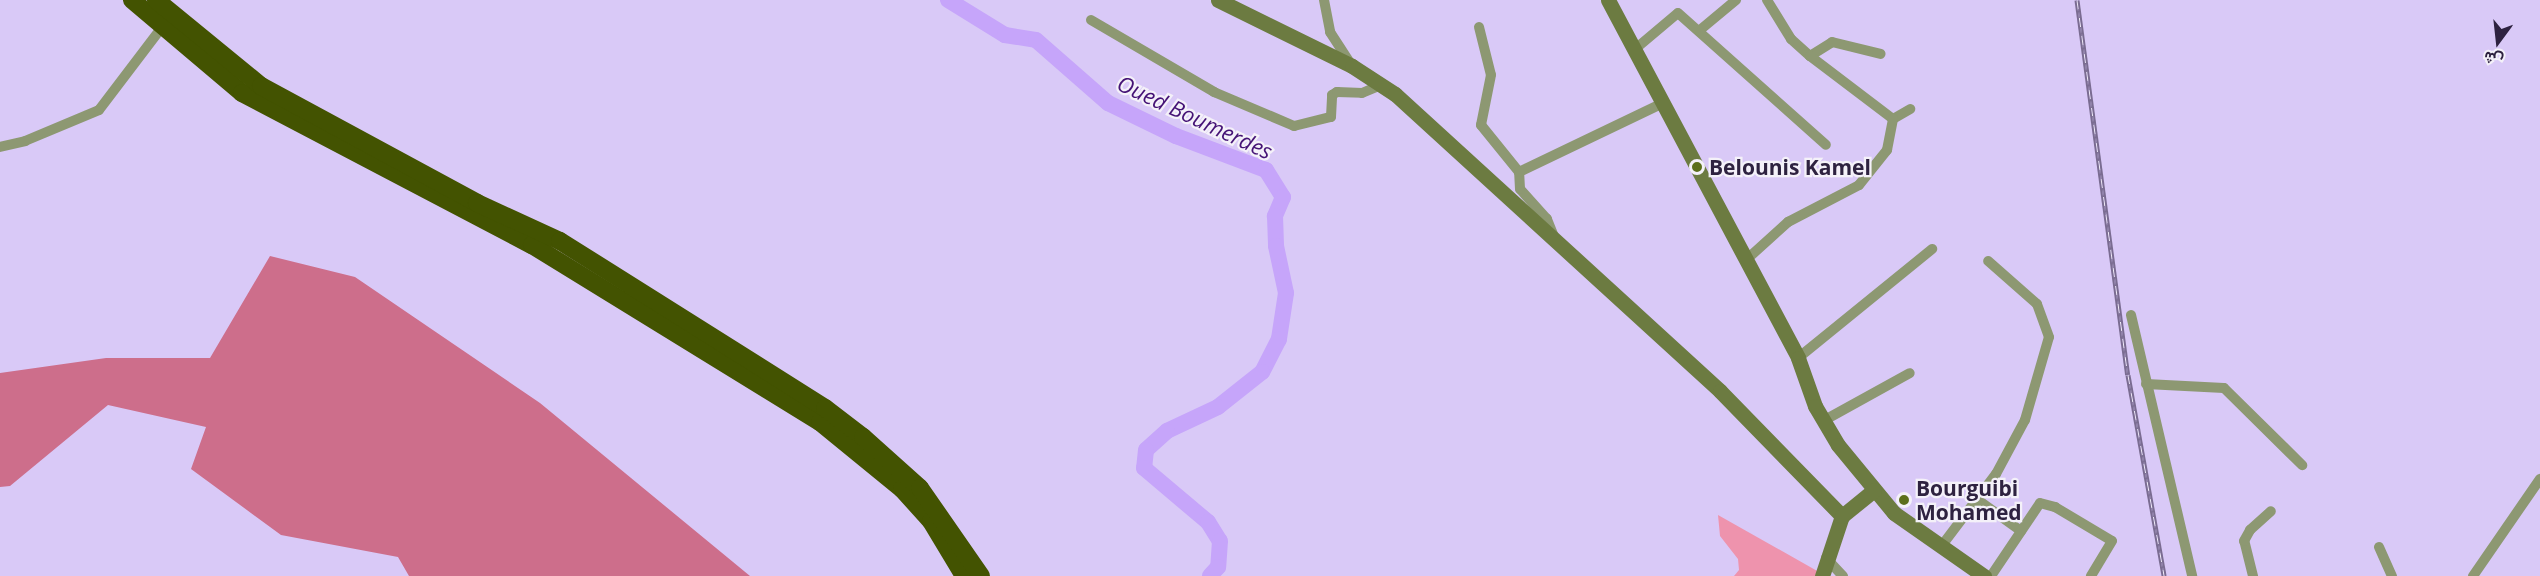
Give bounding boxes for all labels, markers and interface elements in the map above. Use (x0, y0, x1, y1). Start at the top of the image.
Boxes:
north arrow (2468, 12, 2528, 72)
text: ش (2481, 46, 2505, 73)
water label: Oued Boumerdes (1113, 70, 1277, 164)
place label: Belounis Kamel (1709, 154, 1871, 180)
marker: Belounis Kamel (1690, 160, 1704, 174)
place label: Bourguibi Mohamed (1916, 475, 2022, 525)
marker: Bourguibi Mohamed (1897, 493, 1911, 507)

